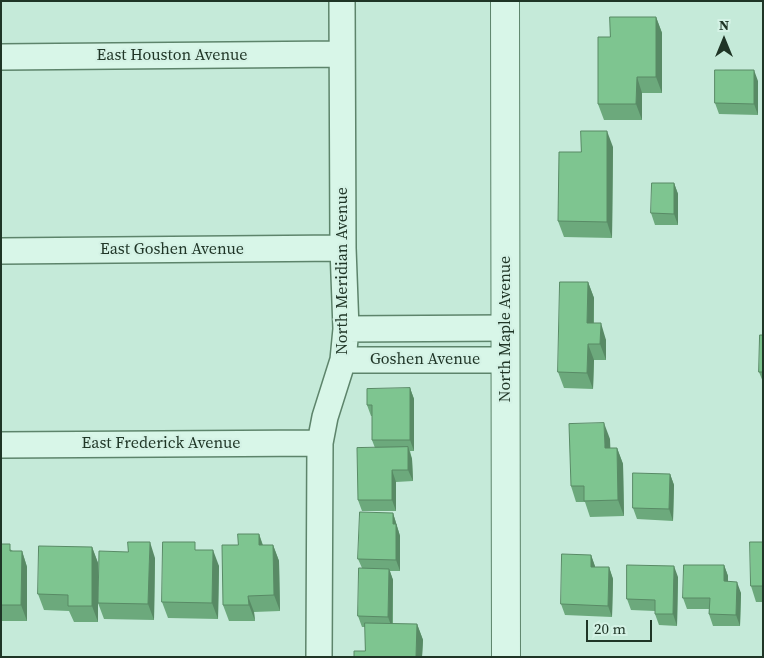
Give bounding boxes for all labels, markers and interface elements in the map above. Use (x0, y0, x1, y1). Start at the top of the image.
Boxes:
north arrow (699, 15, 749, 65)
text: N (719, 15, 729, 35)
street label: East Houston Avenue (97, 46, 247, 66)
street label: North Meridian Avenue (333, 187, 353, 355)
street label: East Goshen Avenue (100, 240, 244, 260)
street label: North Maple Avenue (496, 256, 516, 402)
street label: Goshen Avenue (370, 350, 480, 370)
street label: East Frederick Avenue (82, 434, 240, 454)
scale bar (589, 610, 655, 642)
text: 20 m (594, 618, 626, 639)

